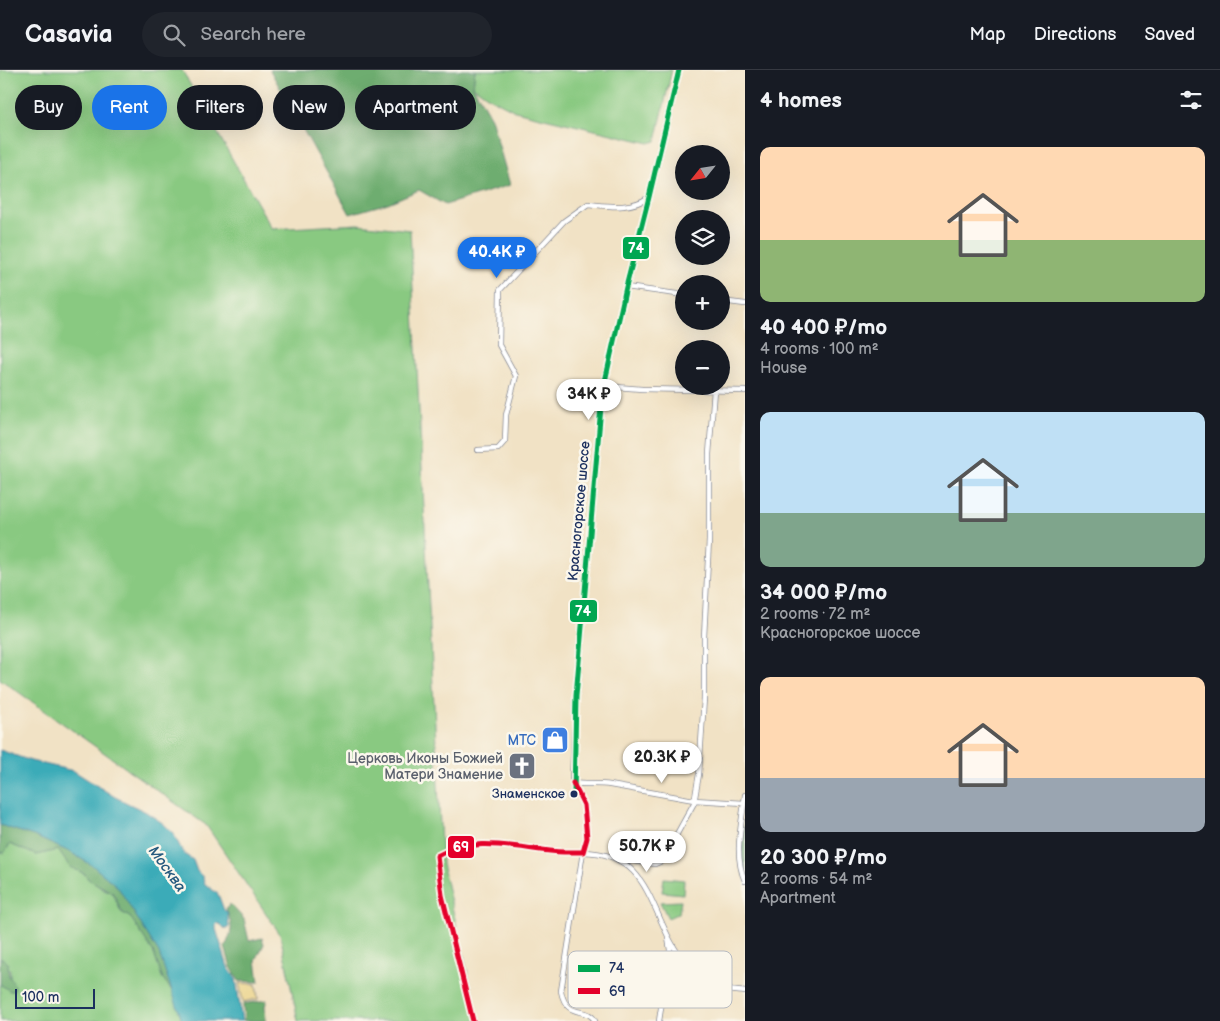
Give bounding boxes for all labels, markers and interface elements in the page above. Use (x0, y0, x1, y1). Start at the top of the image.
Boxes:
search box (142, 12, 492, 57)
text: Casavia (25, 20, 112, 49)
icon: search (160, 21, 188, 49)
text: Search here (200, 23, 306, 46)
text: Map (970, 24, 1006, 45)
text: Directions (1034, 24, 1116, 45)
text: Saved (1144, 24, 1195, 45)
chip: Buy (15, 85, 82, 130)
chip: Rent (92, 85, 167, 130)
chip: Filters (177, 85, 263, 130)
chip: New (273, 85, 345, 130)
chip: Apartment (355, 85, 476, 130)
icon: filters (1177, 86, 1205, 114)
text: 4 homes (760, 88, 842, 113)
north arrow (675, 145, 730, 200)
map controls (675, 145, 730, 395)
icon: home (938, 180, 1028, 270)
button: layers (675, 210, 730, 265)
pin: 40.4K ₽ (451, 236, 543, 279)
line badge: 74 (622, 236, 650, 260)
text: 74 (628, 240, 645, 257)
text: 40.4K ₽ (469, 243, 525, 262)
button: + (675, 275, 730, 330)
text: 40 400 ₽/mo (760, 315, 887, 340)
button: − (675, 340, 730, 395)
text: 4 rooms · 100 m² (760, 340, 879, 359)
text: House (760, 359, 807, 378)
pin: 34K ₽ (554, 378, 624, 421)
text: 34K ₽ (567, 385, 611, 404)
street label: Красногорское шоссе (564, 440, 594, 582)
icon: home (938, 445, 1028, 535)
text: 34 000 ₽/mo (760, 580, 887, 605)
line badge: 74 (569, 599, 598, 623)
text: 74 (575, 603, 592, 620)
text: 2 rooms · 72 m² (760, 605, 870, 624)
text: Красногорское шоссе (760, 624, 920, 643)
icon: home (938, 710, 1028, 800)
shop icon: МТС (540, 725, 570, 755)
place label: МТС (507, 732, 537, 749)
pin: 20.3K ₽ (616, 742, 708, 784)
text: 20.3K ₽ (634, 748, 690, 767)
place label: Церковь Иконы Божией Матери Знамение (347, 750, 503, 783)
church icon: Церковь Иконы Божией Матери Знамение (507, 751, 537, 781)
place label: Знаменское (492, 786, 565, 802)
marker: Знаменское (569, 789, 579, 799)
pin: 50.7K ₽ (601, 830, 693, 873)
line badge: 69 (447, 835, 475, 859)
text: 50.7K ₽ (619, 837, 675, 856)
text: 69 (453, 839, 469, 856)
water label: Москва (144, 842, 190, 896)
text: 20 300 ₽/mo (760, 845, 887, 870)
text: 2 rooms · 54 m² (760, 870, 872, 889)
text: Apartment (760, 889, 836, 908)
legend (568, 951, 732, 1008)
text: 74 (609, 960, 625, 977)
text: 69 (609, 983, 626, 1000)
scale bar (15, 986, 95, 1009)
text: 100 m (22, 989, 59, 1006)

